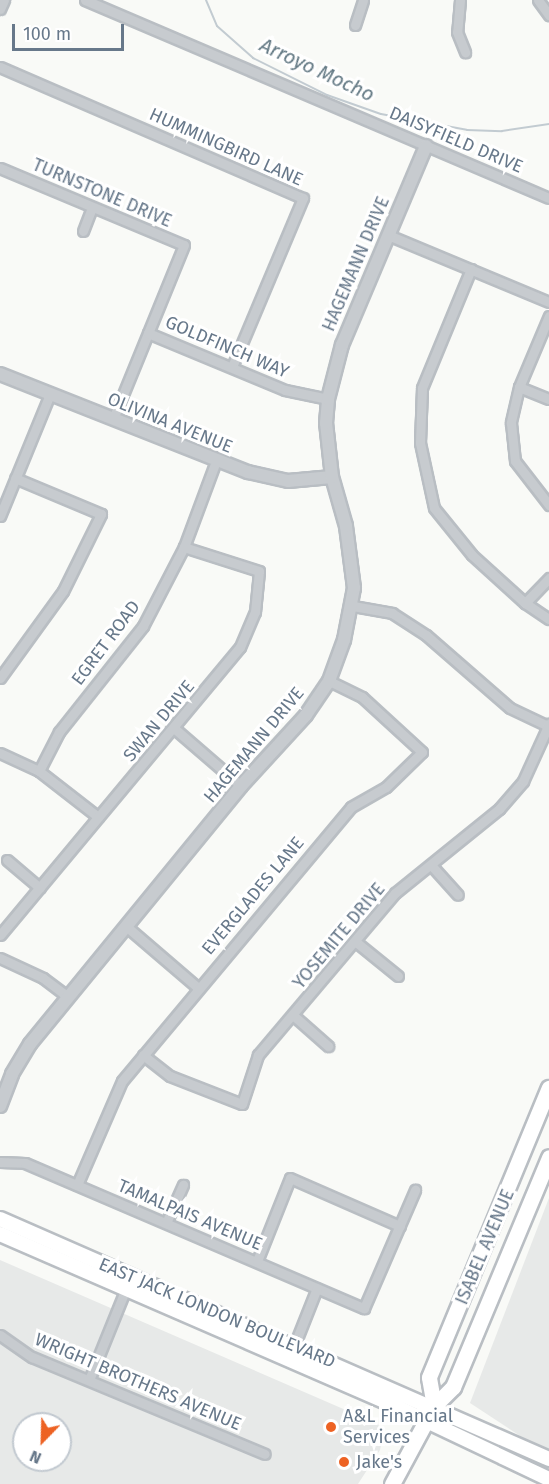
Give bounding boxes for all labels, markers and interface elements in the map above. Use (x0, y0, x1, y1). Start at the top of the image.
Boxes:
scale bar (15, 12, 128, 50)
text: 100 m (23, 23, 71, 45)
water label: Arroyo Mocho (256, 33, 378, 107)
street label: DAISYFIELD DRIVE (386, 102, 526, 178)
street label: HUMMINGBIRD LANE (146, 103, 306, 191)
street label: TURNSTONE DRIVE (29, 154, 175, 232)
street label: HAGEMANN DRIVE (318, 193, 394, 335)
street label: GOLDFINCH WAY (162, 311, 292, 383)
street label: OLIVINA AVENUE (104, 388, 236, 458)
street label: EGRET ROAD (67, 596, 145, 690)
street label: SWAN DRIVE (119, 676, 199, 766)
street label: HAGEMANN DRIVE (199, 683, 309, 807)
street label: EVERGLADES LANE (197, 833, 309, 959)
street label: YOSEMITE DRIVE (288, 879, 390, 993)
street label: TAMALPAIS AVENUE (114, 1175, 266, 1255)
street label: ISABEL AVENUE (451, 1186, 519, 1308)
street label: EAST JACK LONDON BOULEVARD (95, 1253, 339, 1373)
street label: WRIGHT BROTHERS AVENUE (31, 1329, 245, 1435)
place label: A&L Financial Services (343, 1406, 453, 1448)
north arrow (12, 1412, 72, 1472)
marker: A&L Financial Services (324, 1420, 338, 1434)
text: N (27, 1446, 44, 1468)
place label: Jake's (356, 1451, 402, 1473)
marker: Jake's (337, 1455, 351, 1469)

